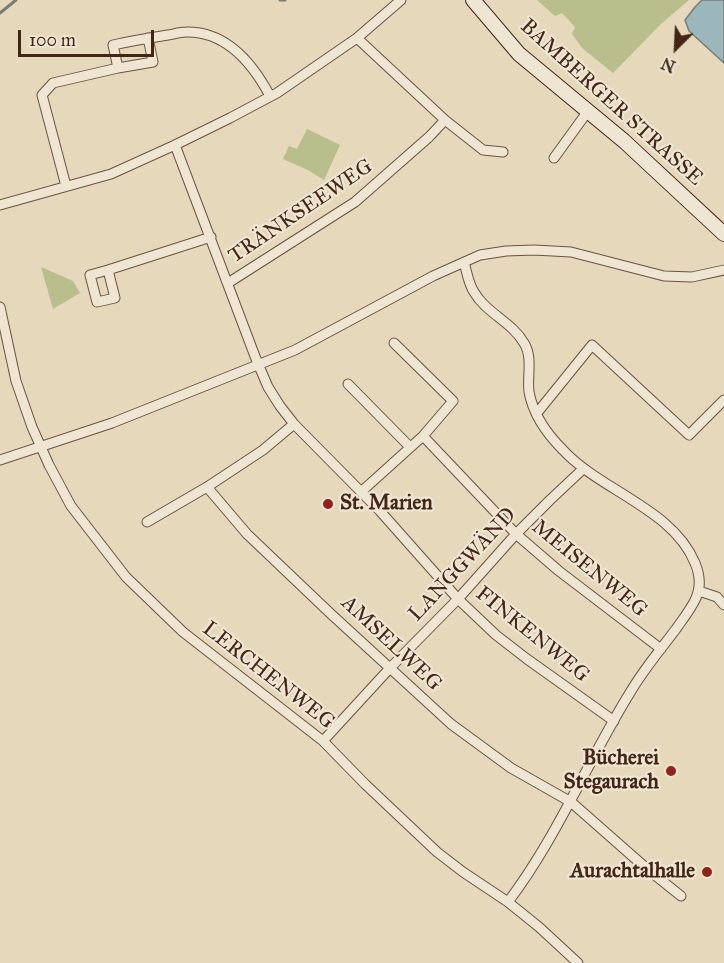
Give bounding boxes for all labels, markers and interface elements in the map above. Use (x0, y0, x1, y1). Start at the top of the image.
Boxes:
street label: BAMBERGER STRASSE (515, 14, 707, 192)
scale bar (21, 18, 158, 56)
north arrow (646, 18, 706, 78)
text: 100 m (29, 29, 76, 51)
text: N (658, 53, 679, 76)
street label: TRÄNKSEEWEG (224, 155, 378, 269)
place label: St. Marien (340, 491, 433, 517)
marker: St. Marien (321, 497, 335, 511)
street label: LANGGWÄND (404, 503, 522, 627)
street label: MEISENWEG (526, 515, 652, 623)
street label: FINKENWEG (470, 582, 594, 688)
street label: AMSELWEG (336, 591, 446, 697)
street label: LERCHENWEG (197, 617, 339, 735)
place label: Bücherei Stegaurach (564, 746, 659, 796)
marker: Bücherei Stegaurach (664, 764, 678, 778)
place label: Aurachtalhalle (570, 859, 695, 885)
marker: Aurachtalhalle (700, 865, 714, 879)

